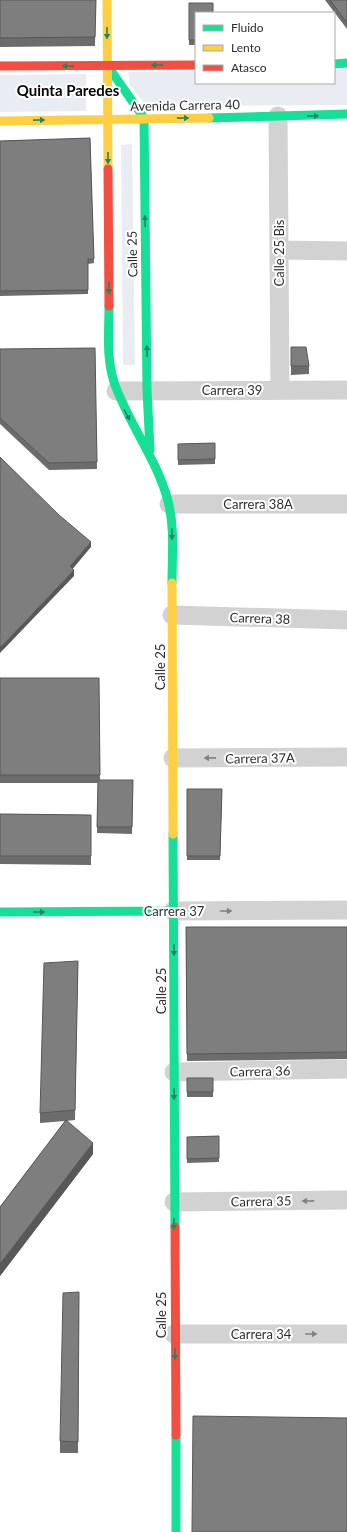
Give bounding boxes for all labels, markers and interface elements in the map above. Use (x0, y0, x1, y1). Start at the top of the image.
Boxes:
legend (195, 12, 335, 84)
text: Fluido (231, 20, 264, 35)
one-way arrow (104, 27, 110, 40)
text: Lento (231, 40, 261, 55)
text: Atasco (231, 60, 267, 75)
one-way arrow (62, 62, 74, 69)
one-way arrow (150, 62, 163, 68)
district label: Quinta Paredes (17, 81, 120, 99)
street label: Avenida Carrera 40 (130, 96, 240, 114)
one-way arrow (307, 113, 320, 119)
one-way arrow (177, 115, 190, 121)
one-way arrow (33, 117, 46, 123)
one-way arrow (105, 152, 111, 165)
one-way arrow (142, 214, 148, 227)
street label: Calle 25 Bis (271, 219, 287, 286)
street label: Calle 25 (124, 231, 140, 277)
one-way arrow (106, 282, 112, 295)
one-way arrow (144, 344, 150, 357)
street label: Carrera 39 (202, 382, 262, 398)
one-way arrow (124, 409, 130, 420)
street label: Carrera 38A (223, 496, 293, 512)
one-way arrow (169, 528, 175, 541)
street label: Carrera 38 (229, 609, 291, 627)
street label: Calle 25 (152, 644, 168, 690)
street label: Carrera 37A (225, 749, 295, 767)
one-way arrow (203, 755, 216, 761)
street label: Carrera 37 (144, 903, 205, 919)
one-way arrow (220, 908, 233, 914)
one-way arrow (33, 909, 46, 915)
one-way arrow (170, 944, 177, 956)
street label: Calle 25 (153, 968, 169, 1014)
street label: Carrera 36 (230, 1062, 290, 1080)
one-way arrow (171, 1088, 177, 1101)
street label: Carrera 35 (231, 1192, 291, 1210)
one-way arrow (302, 1197, 314, 1204)
one-way arrow (171, 1218, 177, 1231)
street label: Calle 25 (153, 1292, 169, 1338)
street label: Carrera 34 (231, 1326, 292, 1342)
one-way arrow (305, 1331, 318, 1337)
one-way arrow (172, 1348, 178, 1361)

